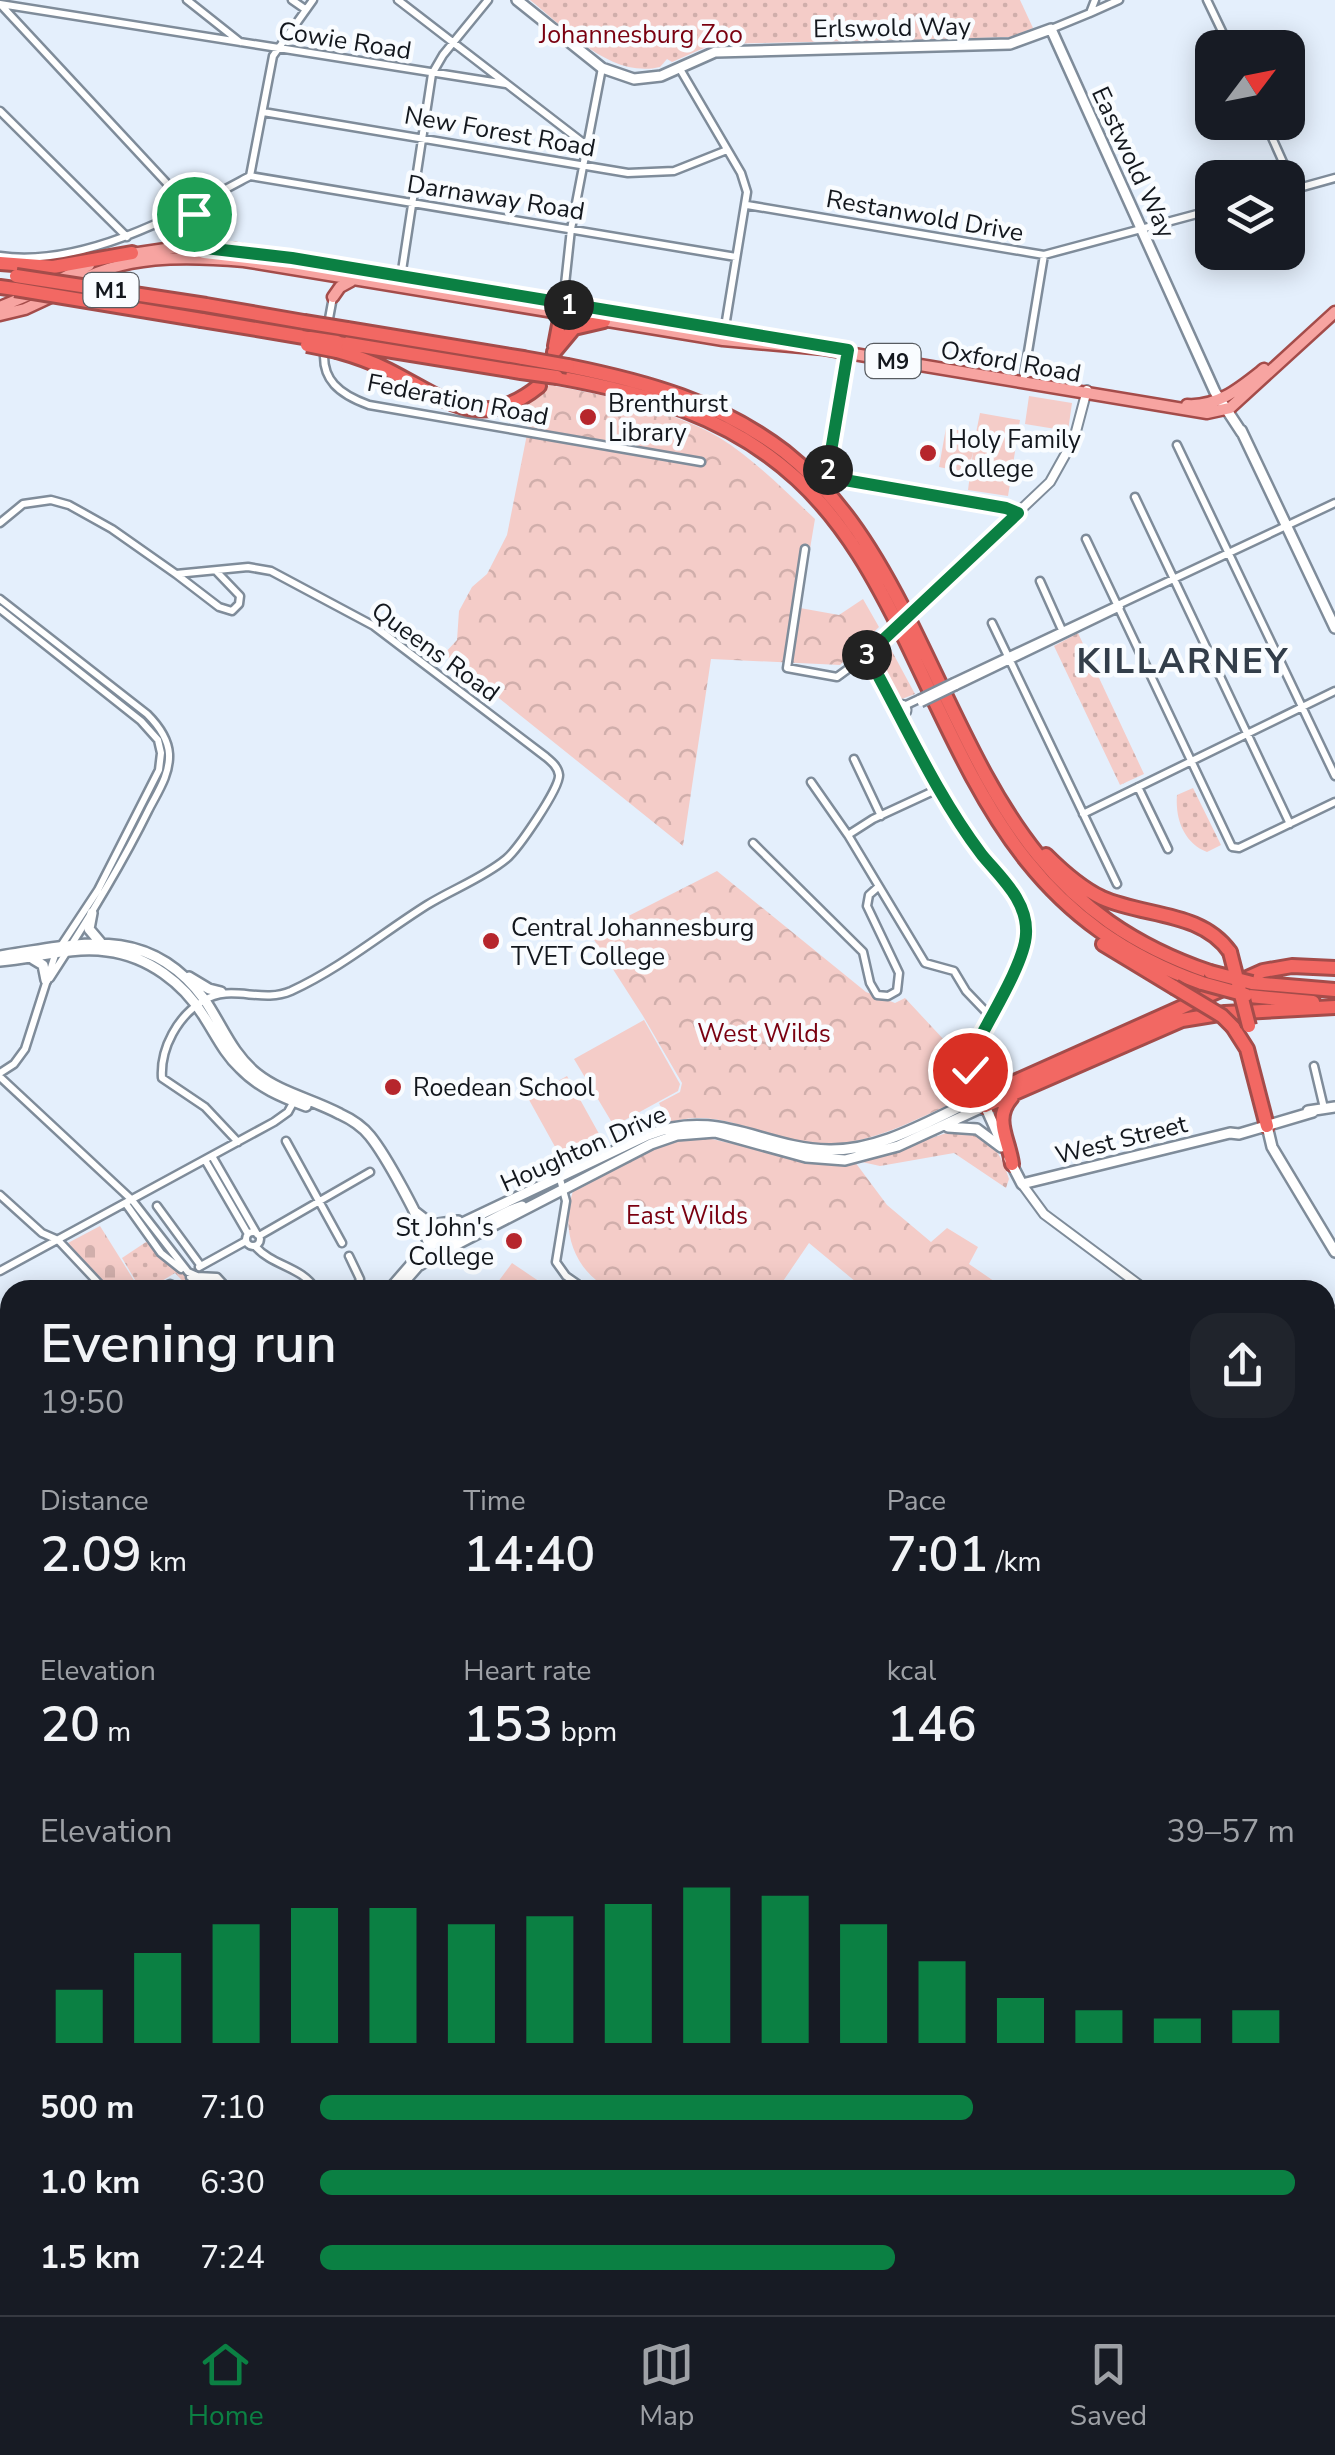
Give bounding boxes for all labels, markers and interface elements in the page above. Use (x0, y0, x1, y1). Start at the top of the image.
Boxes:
street label: Erlswold Way (813, 10, 971, 46)
street label: Cowie Road (276, 14, 414, 68)
park label: Johannesburg Zoo (538, 18, 743, 52)
north arrow (1195, 30, 1305, 140)
map controls (1195, 30, 1305, 270)
street label: Eastwold Way (1083, 81, 1183, 244)
street label: New Forest Road (402, 98, 598, 166)
button: layers (1195, 160, 1305, 270)
street label: Darnaway Road (405, 167, 587, 229)
pin (152, 172, 237, 257)
street label: Restanwold Drive (823, 182, 1026, 250)
icon: arrive (167, 187, 222, 242)
road number: M1 (84, 273, 138, 307)
pin: 1 (544, 280, 594, 330)
text: 1 (561, 286, 577, 324)
street label: Oxford Road (938, 333, 1084, 391)
road number: M9 (866, 344, 920, 378)
street label: Federation Road (364, 366, 551, 434)
place label: Brenthurst Library (608, 387, 728, 450)
marker: Brenthurst Library (577, 406, 599, 428)
place label: Holy Family College (948, 423, 1081, 486)
marker: Holy Family College (917, 442, 939, 464)
pin: 2 (803, 445, 853, 495)
text: 2 (820, 451, 836, 489)
street label: Queens Road (364, 594, 506, 710)
pin: 3 (842, 630, 892, 680)
text: 3 (859, 636, 875, 674)
district label: KILLARNEY (1076, 638, 1290, 685)
place label: Central Johannesburg TVET College (511, 911, 754, 974)
marker: Central Johannesburg TVET College (480, 930, 502, 952)
park label: West Wilds (697, 1017, 831, 1051)
pin (928, 1028, 1013, 1113)
icon: check (943, 1043, 998, 1098)
place label: Roedean School (413, 1071, 595, 1105)
marker: Roedean School (382, 1076, 404, 1098)
street label: Houghton Drive (495, 1097, 672, 1201)
street label: West Street (1052, 1107, 1191, 1173)
park label: East Wilds (626, 1199, 748, 1233)
place label: St John's College (396, 1211, 494, 1274)
marker: St John's College (503, 1230, 525, 1252)
text: Evening run (40, 1306, 337, 1381)
button: share (1190, 1313, 1295, 1418)
text: 19:50 (40, 1381, 124, 1424)
text: Distance (40, 1482, 149, 1520)
text: Time (463, 1482, 526, 1520)
text: Pace (887, 1482, 946, 1520)
text: 2.09 (40, 1520, 142, 1589)
text: 14:40 (463, 1520, 595, 1589)
text: 7:01 (887, 1520, 989, 1589)
text: km (142, 1543, 187, 1581)
text: /km (989, 1543, 1042, 1581)
text: Elevation (40, 1652, 156, 1690)
text: Heart rate (463, 1652, 591, 1690)
text: kcal (887, 1652, 936, 1690)
text: 20 (40, 1690, 100, 1759)
text: 153 (463, 1690, 553, 1759)
text: 146 (887, 1690, 977, 1759)
text: m (100, 1713, 131, 1751)
text: bpm (553, 1713, 617, 1751)
text: Elevation (40, 1810, 173, 1853)
text: 39–57 m (1167, 1810, 1295, 1853)
text: 500 m (40, 2086, 134, 2129)
text: 7:10 (200, 2086, 265, 2129)
text: 1.0 km (40, 2161, 140, 2204)
text: 6:30 (200, 2161, 265, 2204)
text: 1.5 km (40, 2236, 140, 2279)
text: 7:24 (200, 2236, 265, 2279)
tab: Home (188, 2337, 264, 2435)
tab: Map (639, 2337, 694, 2435)
tab: Saved (1070, 2337, 1147, 2435)

